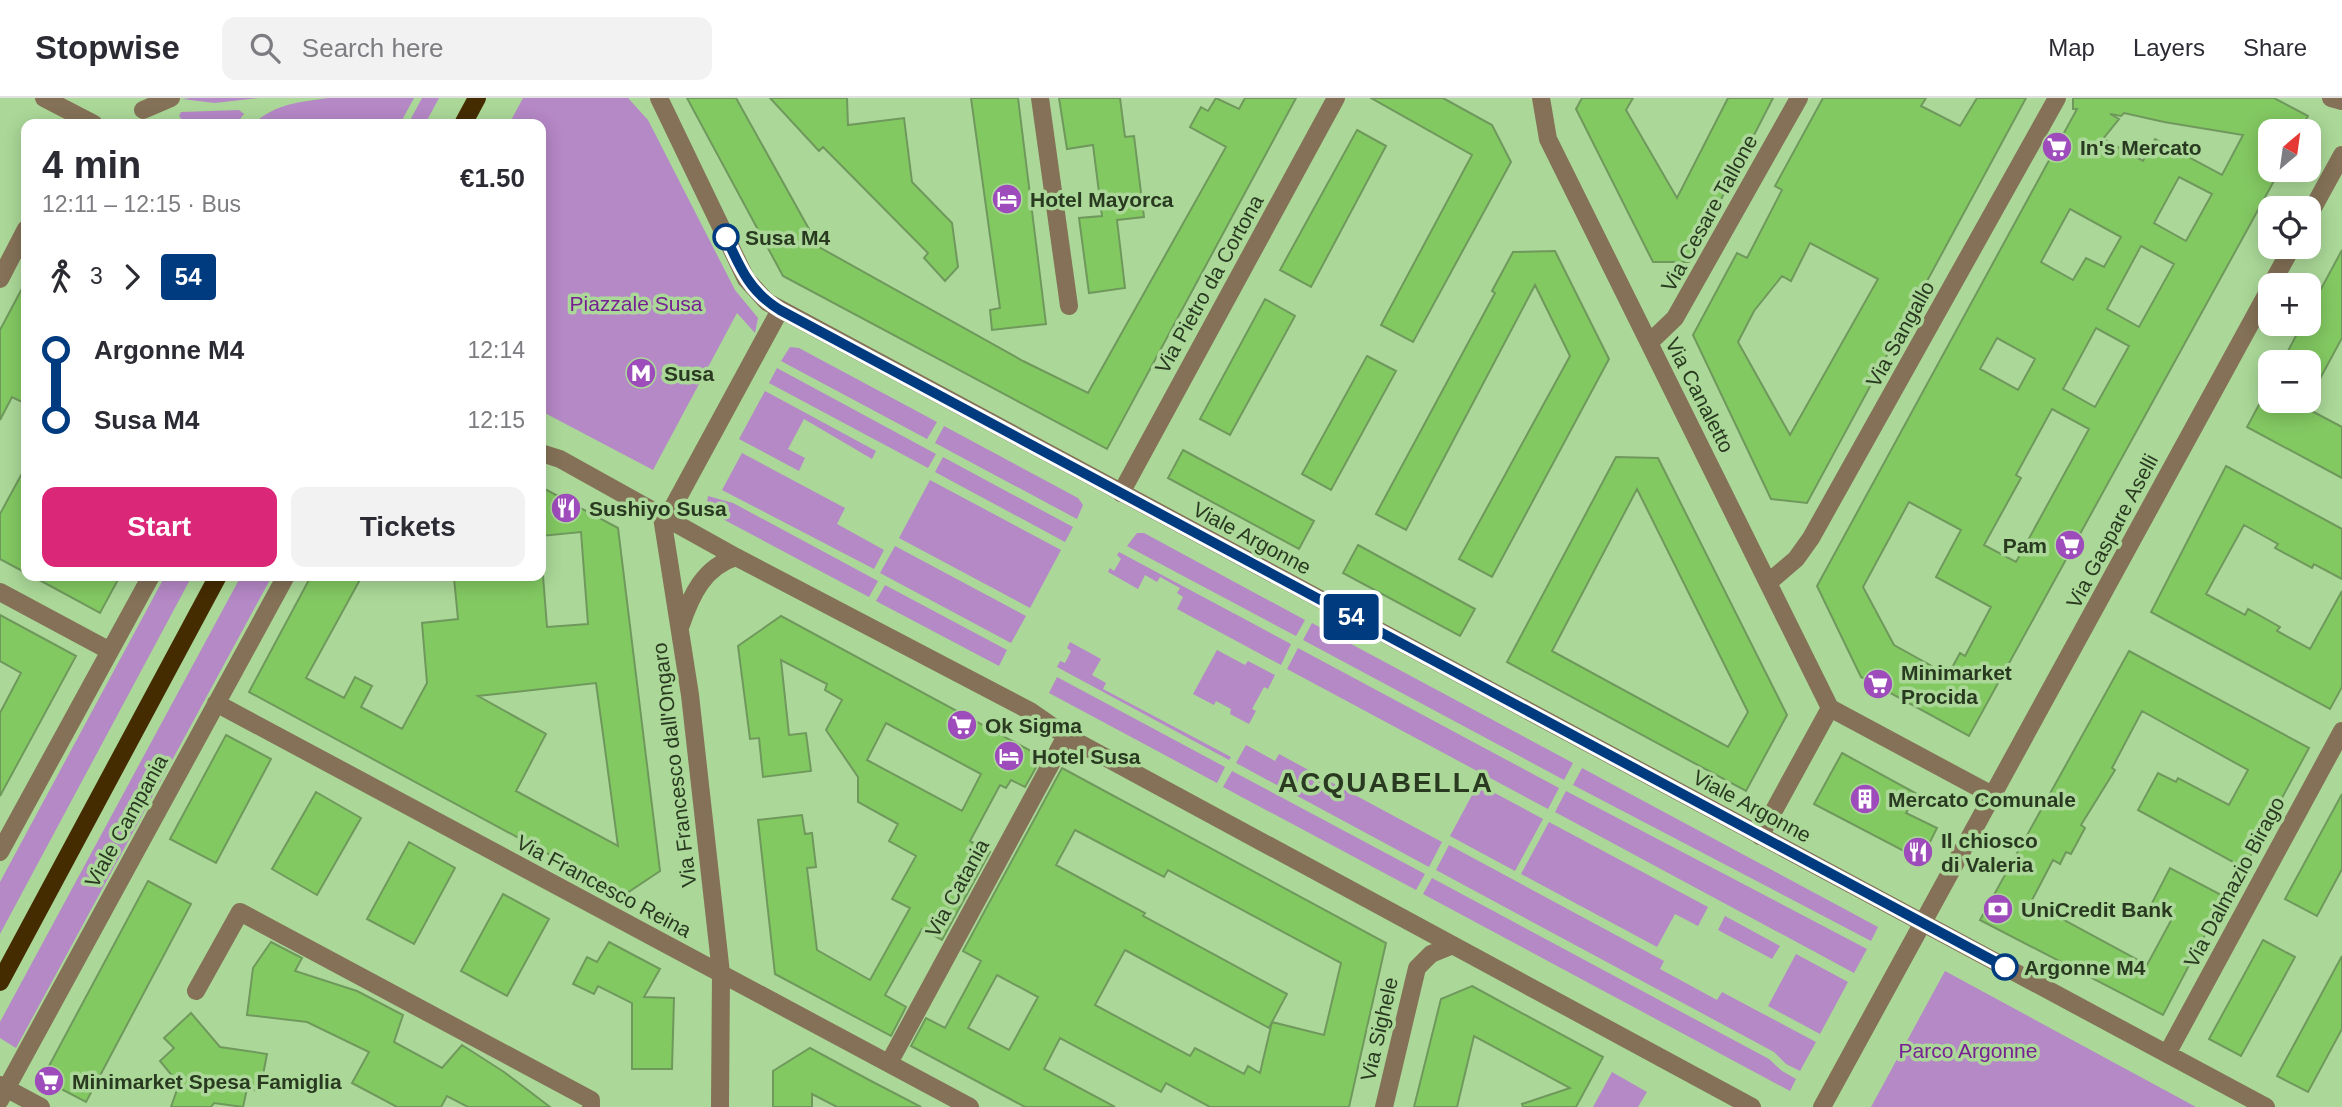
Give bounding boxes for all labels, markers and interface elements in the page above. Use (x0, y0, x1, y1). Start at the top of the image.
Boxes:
search box (222, 17, 712, 80)
text: Stopwise (35, 29, 180, 66)
icon: search (246, 29, 284, 67)
text: Search here (302, 33, 444, 63)
text: Map (2048, 34, 2095, 61)
text: Layers (2133, 34, 2205, 61)
text: Share (2243, 34, 2307, 61)
north arrow (2258, 119, 2320, 182)
map controls (2258, 119, 2321, 413)
supermarket icon: In's Mercato (2040, 130, 2074, 164)
street label: Via Cesare Tallone (1656, 131, 1762, 295)
place label: In's Mercato (2080, 136, 2202, 159)
text: 4 min (42, 144, 141, 186)
text: €1.50 (460, 163, 525, 193)
hotel icon: Hotel Mayorca (990, 182, 1024, 216)
place label: Hotel Mayorca (1030, 188, 1174, 211)
text: 12:11 – 12:15 · Bus (42, 191, 241, 217)
street label: Via Pietro da Cortona (1150, 191, 1268, 377)
button: locate (2258, 196, 2321, 259)
marker: Susa M4 (713, 224, 739, 250)
place label: Susa M4 (745, 226, 831, 249)
icon: walk (42, 258, 80, 296)
icon: forward (113, 258, 151, 296)
text: 3 (90, 263, 103, 289)
text: 54 (175, 263, 202, 290)
button: + (2258, 273, 2321, 336)
street label: Via Sangallo (1861, 277, 1939, 391)
park label: Piazzale Susa (569, 292, 703, 315)
street label: Via Canaletto (1661, 334, 1739, 456)
text: Argonne M4 (94, 335, 244, 365)
text: 12:14 (467, 337, 525, 363)
button: − (2258, 350, 2321, 413)
metro station icon: Susa (624, 356, 658, 390)
place label: Susa (664, 362, 715, 385)
text: Susa M4 (94, 405, 200, 435)
text: 12:15 (467, 407, 525, 433)
street label: Via Gaspare Aselli (2062, 450, 2162, 612)
button: Start (42, 487, 277, 567)
button: Tickets (291, 487, 525, 567)
restaurant icon: Sushiyo Susa (549, 491, 583, 525)
place label: Sushiyo Susa (589, 497, 727, 520)
street label: Viale Argonne (1189, 497, 1315, 579)
supermarket icon: Pam (2053, 528, 2087, 562)
place label: Pam (2003, 534, 2047, 557)
line badge: 54 (1320, 594, 1382, 640)
text: 54 (1338, 603, 1364, 630)
street label: Via Francesco dall'Ongaro (648, 641, 700, 889)
place label: Minimarket Procida (1901, 661, 2012, 708)
supermarket icon: Minimarket Procida (1861, 667, 1895, 701)
supermarket icon: Ok Sigma (945, 708, 979, 742)
place label: Ok Sigma (985, 714, 1082, 737)
hotel icon: Hotel Susa (992, 739, 1026, 773)
place label: Hotel Susa (1032, 745, 1141, 768)
street label: Viale Campania (80, 750, 172, 891)
street label: Viale Argonne (1689, 765, 1815, 847)
district label: ACQUABELLA (1278, 767, 1494, 798)
building icon: Mercato Comunale (1848, 782, 1882, 816)
place label: Mercato Comunale (1888, 788, 2076, 811)
street label: Via Dalmazio Birago (2179, 793, 2289, 971)
place label: Il chiosco di Valeria (1941, 829, 2038, 876)
street label: Via Francesco Reina (513, 830, 696, 942)
street label: Via Catania (921, 835, 993, 941)
restaurant icon: Il chiosco di Valeria (1901, 835, 1935, 869)
bank icon: UniCredit Bank (1981, 892, 2015, 926)
place label: UniCredit Bank (2021, 898, 2173, 921)
marker: Argonne M4 (1992, 954, 2018, 980)
place label: Argonne M4 (2024, 956, 2146, 979)
street label: Via Sighele (1356, 975, 1402, 1083)
park label: Parco Argonne (1899, 1039, 2037, 1062)
supermarket icon: Minimarket Spesa Famiglia (32, 1064, 66, 1098)
place label: Minimarket Spesa Famiglia (72, 1070, 342, 1093)

